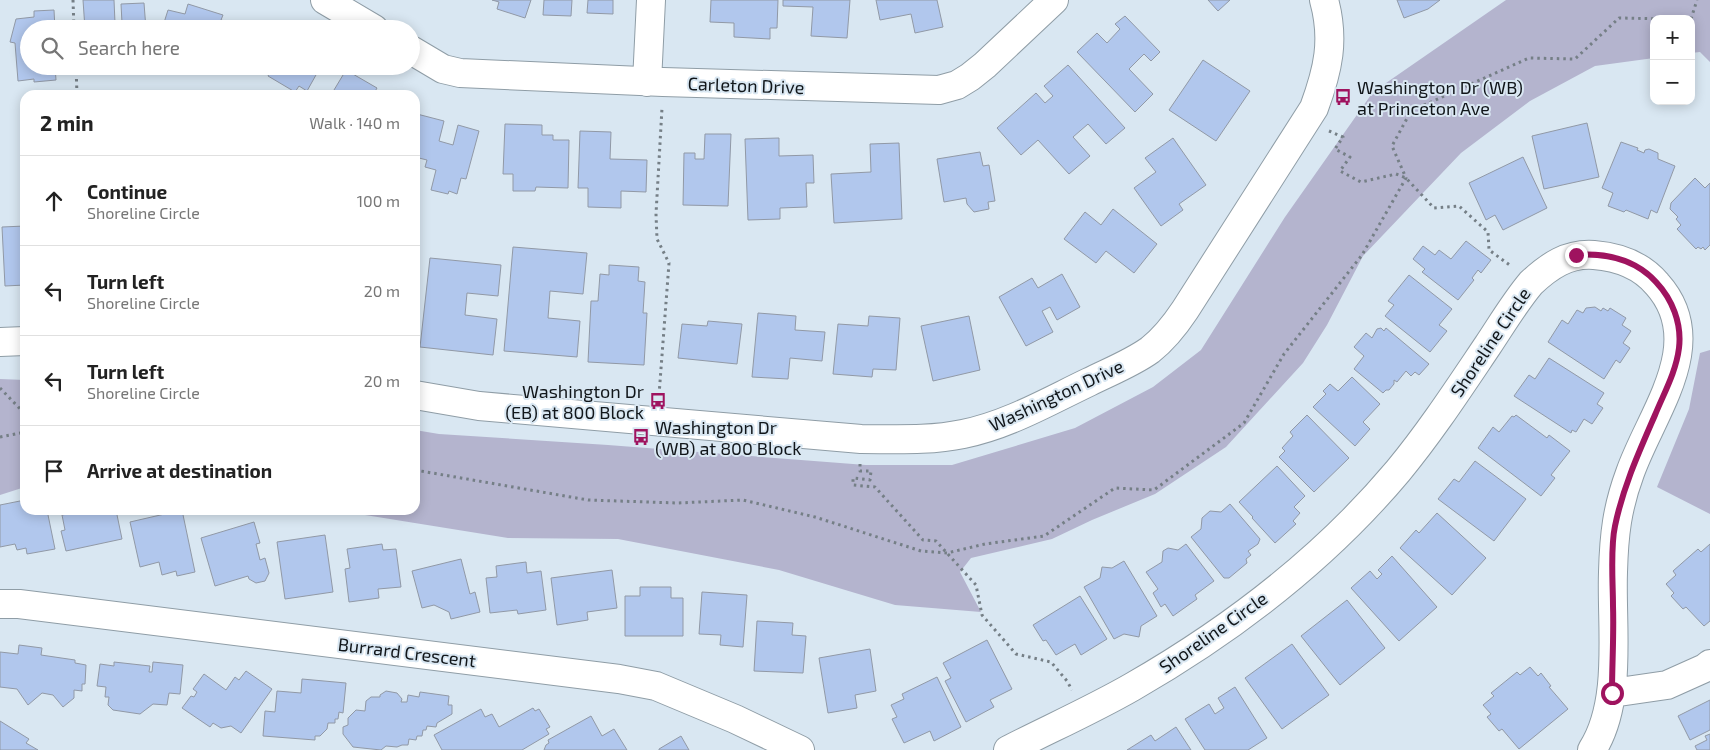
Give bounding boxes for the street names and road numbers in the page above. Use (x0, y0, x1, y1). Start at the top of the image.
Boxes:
street label: Carleton Drive (687, 72, 805, 98)
street label: Shoreline Circle (1445, 283, 1535, 401)
street label: Washington Drive (985, 354, 1127, 436)
street label: Shoreline Circle (1155, 587, 1271, 677)
street label: Burrard Crescent (337, 633, 477, 671)

